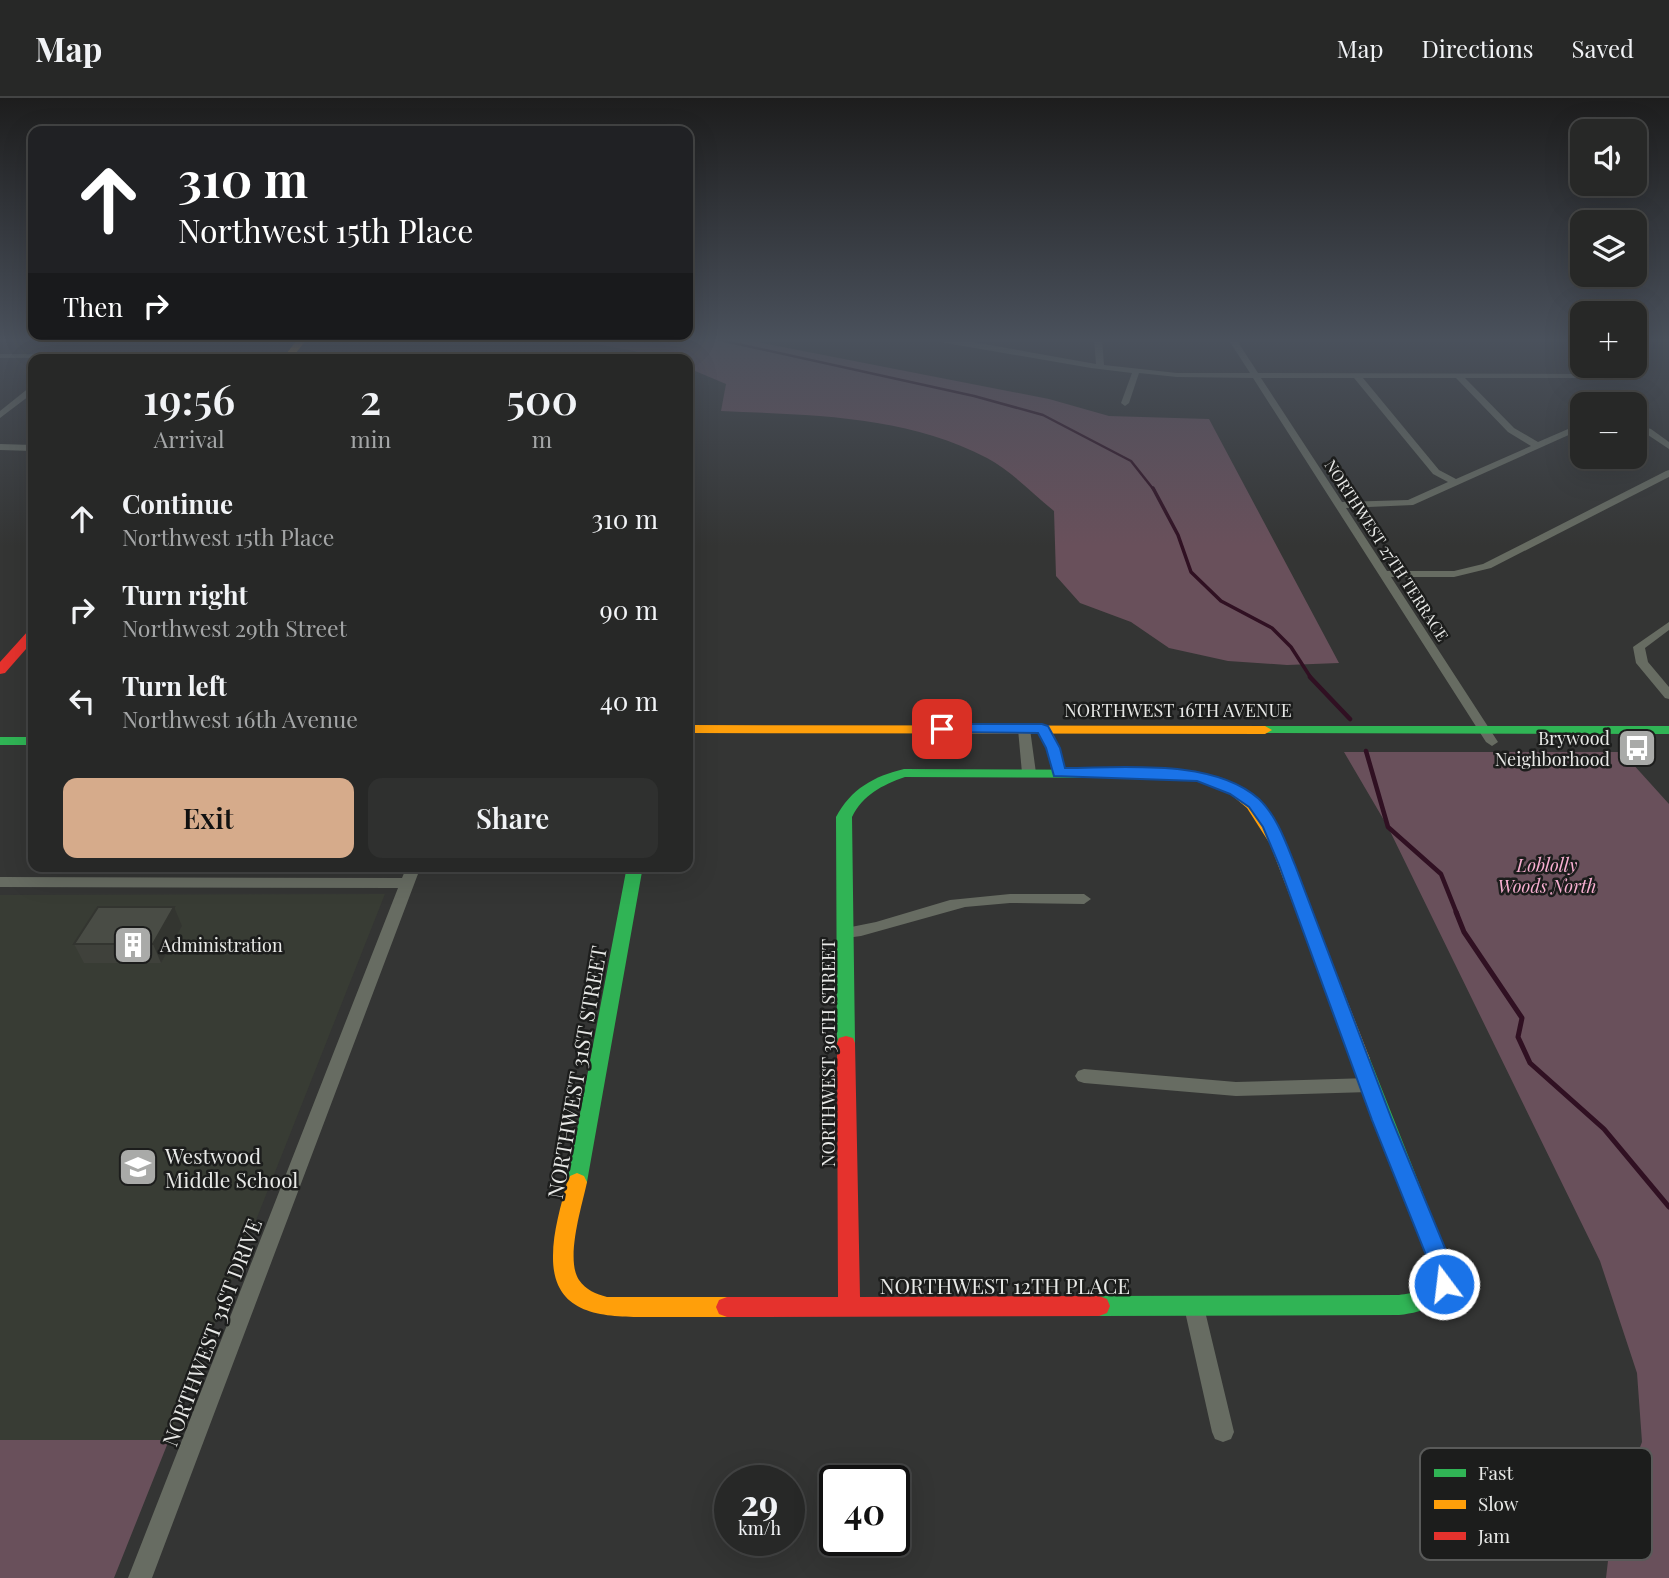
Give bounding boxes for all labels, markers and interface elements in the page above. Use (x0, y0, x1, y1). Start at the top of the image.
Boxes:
text: Map (35, 26, 102, 70)
text: Map (1337, 32, 1383, 64)
text: Directions (1421, 32, 1534, 64)
text: Saved (1572, 32, 1634, 64)
map controls (1570, 119, 1647, 469)
button: sound (1570, 119, 1647, 196)
text: 310 m (178, 145, 308, 210)
icon: ahead (63, 154, 154, 245)
text: Northwest 15th Place (178, 208, 473, 251)
button: layers (1570, 210, 1647, 287)
icon: right (137, 287, 175, 325)
text: Then (63, 289, 123, 324)
button: + (1570, 301, 1647, 378)
text: 19:56 (143, 370, 235, 426)
text: 2 (360, 370, 381, 426)
text: 500 (506, 370, 578, 426)
button: − (1570, 392, 1647, 469)
text: Arrival (154, 423, 225, 454)
text: min (350, 423, 391, 454)
text: m (532, 423, 552, 454)
street label: NORTHWEST 27TH TERRACE (1320, 455, 1454, 645)
text: Continue (122, 486, 233, 521)
icon: ahead (63, 500, 101, 538)
text: 310 m (591, 501, 658, 536)
text: Northwest 15th Place (122, 521, 334, 552)
text: Turn right (122, 577, 248, 612)
icon: right (63, 591, 101, 629)
text: 90 m (600, 592, 658, 627)
text: Northwest 29th Street (122, 612, 347, 643)
text: Turn left (122, 668, 227, 703)
icon: left (63, 682, 101, 720)
text: 40 m (600, 683, 658, 718)
street label: NORTHWEST 16TH AVENUE (1064, 698, 1292, 722)
pin (912, 699, 972, 759)
text: Northwest 16th Avenue (122, 703, 358, 734)
icon: arrive (923, 710, 961, 748)
place label: Brywood Neighborhood (1495, 726, 1611, 771)
bus stop icon: Brywood Neighborhood (1616, 727, 1658, 769)
button: Exit (63, 778, 354, 858)
button: Share (368, 778, 658, 858)
park label: Loblolly Woods North (1498, 853, 1597, 898)
building icon: Administration (112, 924, 154, 966)
place label: Administration (159, 933, 283, 957)
street label: NORTHWEST 30TH STREET (816, 939, 840, 1167)
street label: NORTHWEST 31ST STREET (540, 943, 612, 1201)
place label: Westwood Middle School (164, 1141, 298, 1193)
school or university icon: Westwood Middle School (117, 1146, 159, 1188)
street label: NORTHWEST 31ST DRIVE (155, 1214, 267, 1450)
position arrow (1407, 1247, 1481, 1321)
street label: NORTHWEST 12TH PLACE (880, 1271, 1130, 1299)
legend (1420, 1448, 1652, 1560)
text: Fast (1478, 1459, 1514, 1485)
speed limit sign: 40 (819, 1465, 910, 1556)
text: 29 (741, 1478, 778, 1525)
text: Slow (1478, 1490, 1519, 1516)
text: km/h (738, 1516, 781, 1540)
text: Jam (1477, 1522, 1510, 1548)

